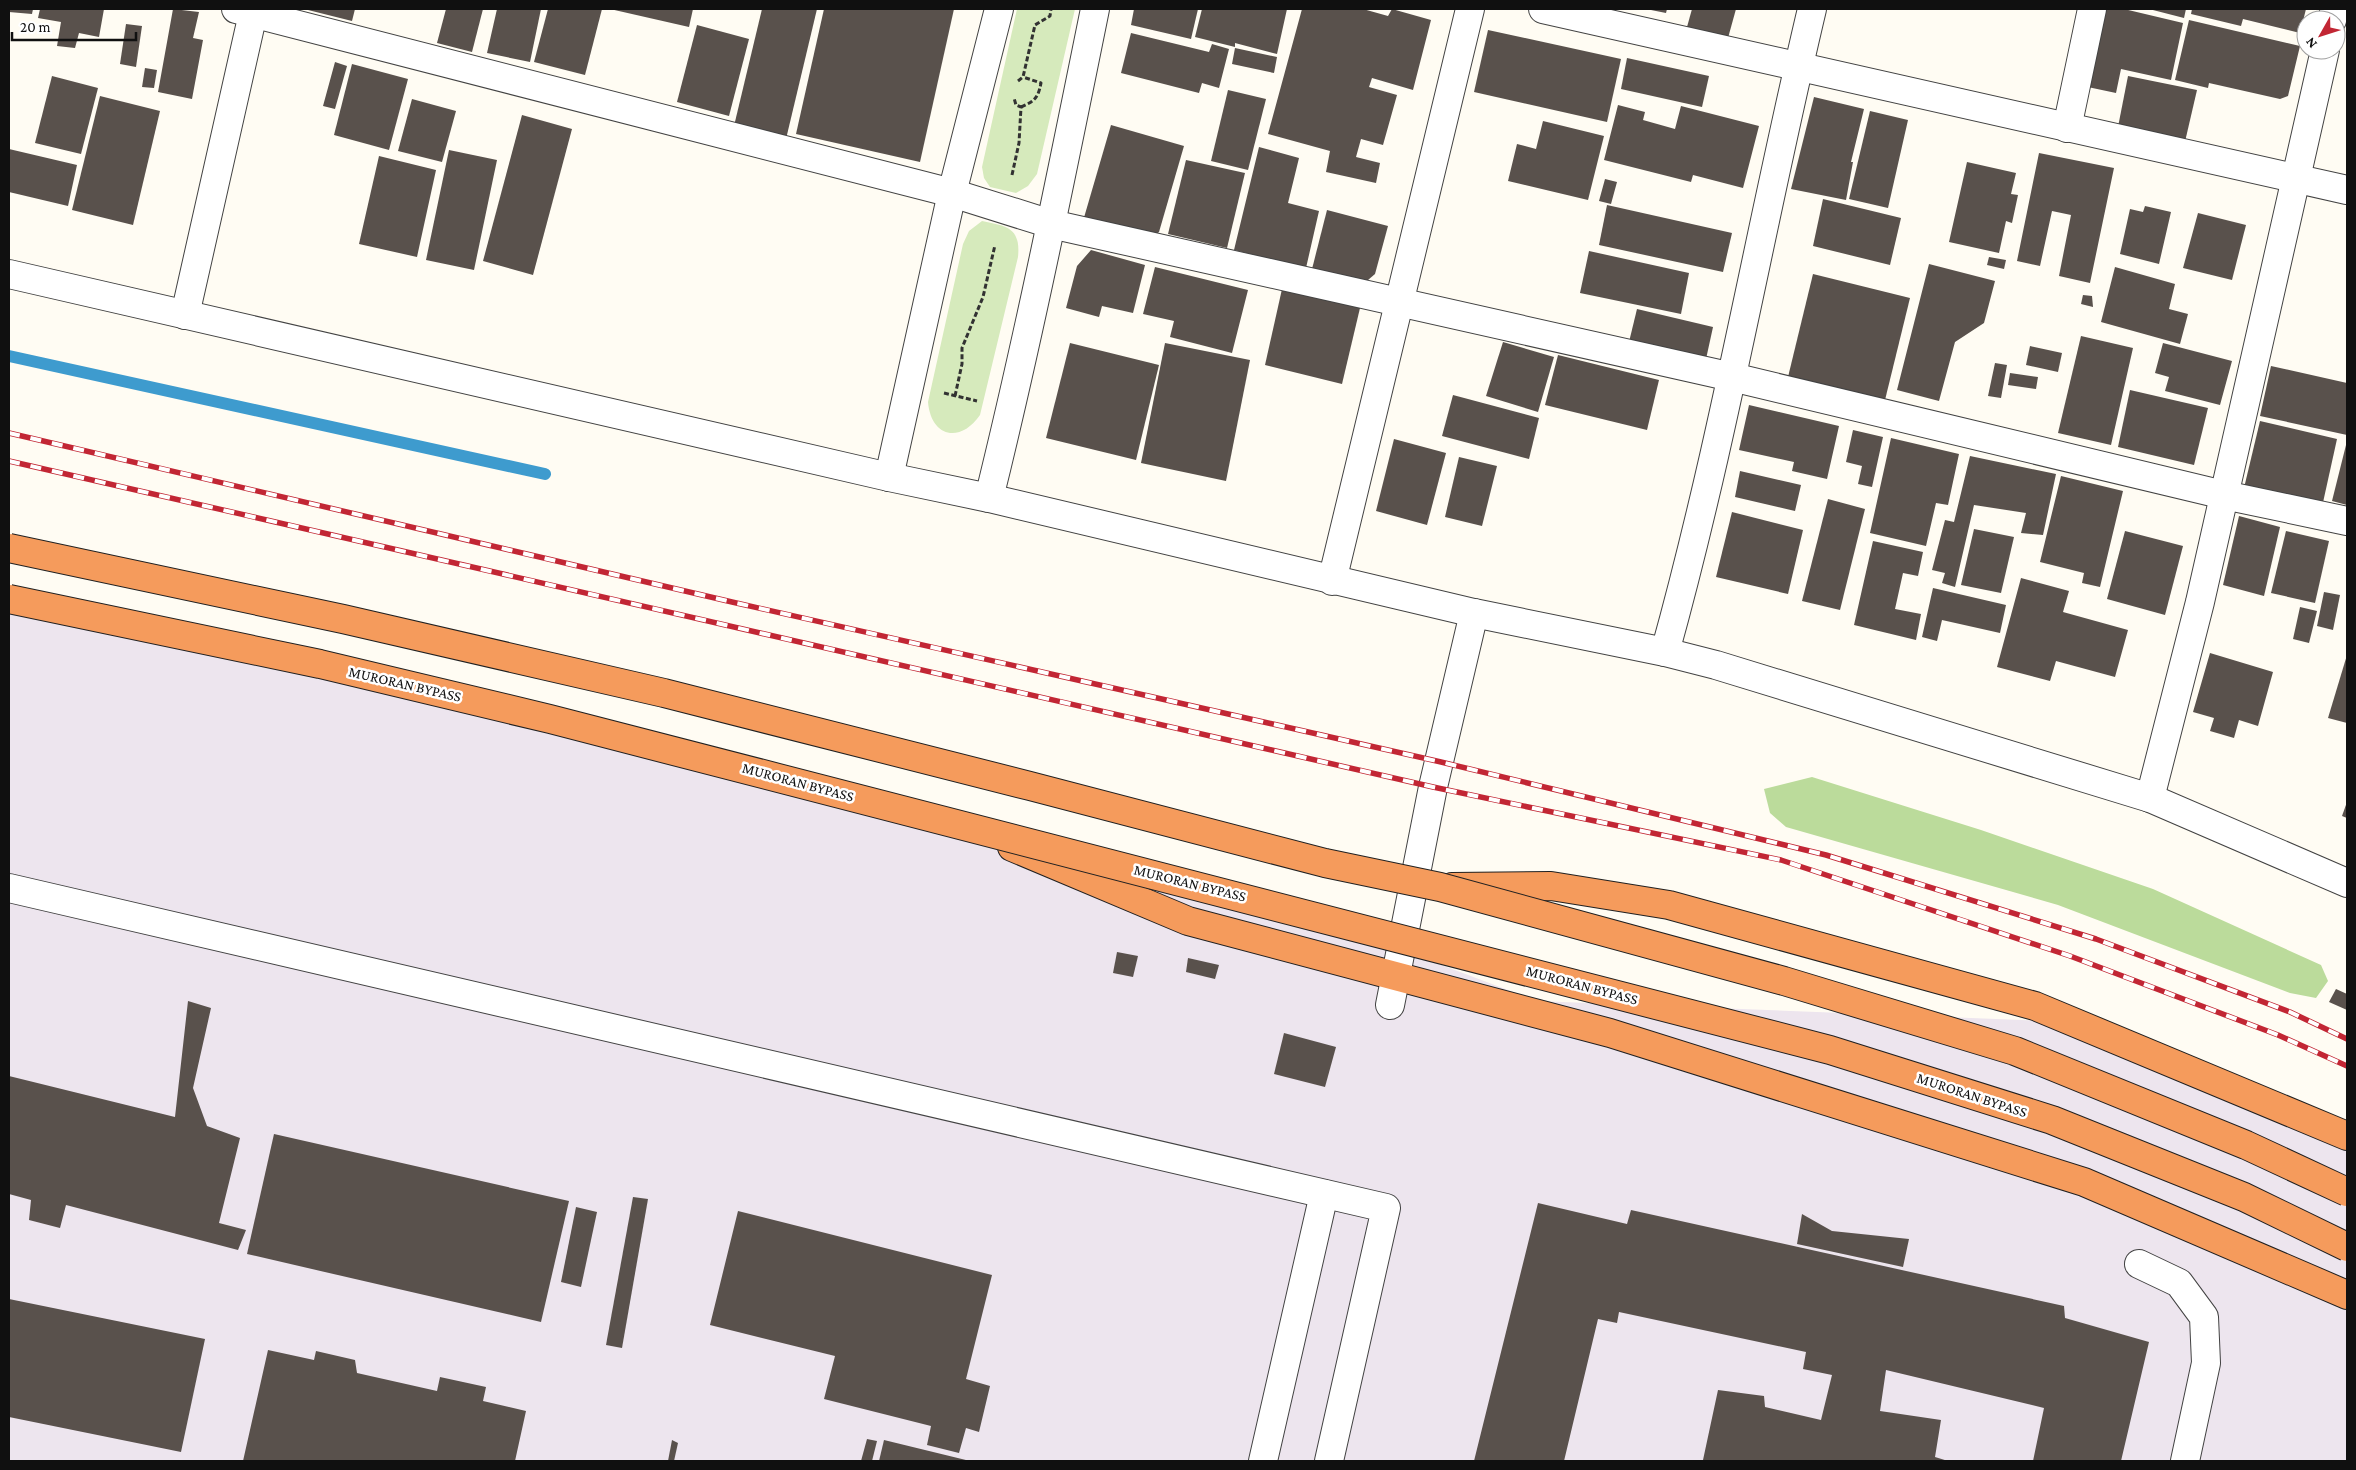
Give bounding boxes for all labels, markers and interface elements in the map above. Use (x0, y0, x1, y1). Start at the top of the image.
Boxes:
scale bar (12, 10, 136, 42)
north arrow (2296, 10, 2346, 60)
text: 20 m (20, 19, 51, 35)
text: N (2301, 34, 2320, 52)
street label: MURORAN BYPASS (347, 663, 463, 705)
street label: MURORAN BYPASS (740, 759, 856, 805)
street label: MURORAN BYPASS (1132, 861, 1248, 905)
street label: MURORAN BYPASS (1524, 962, 1640, 1008)
street label: MURORAN BYPASS (1915, 1070, 2029, 1120)

